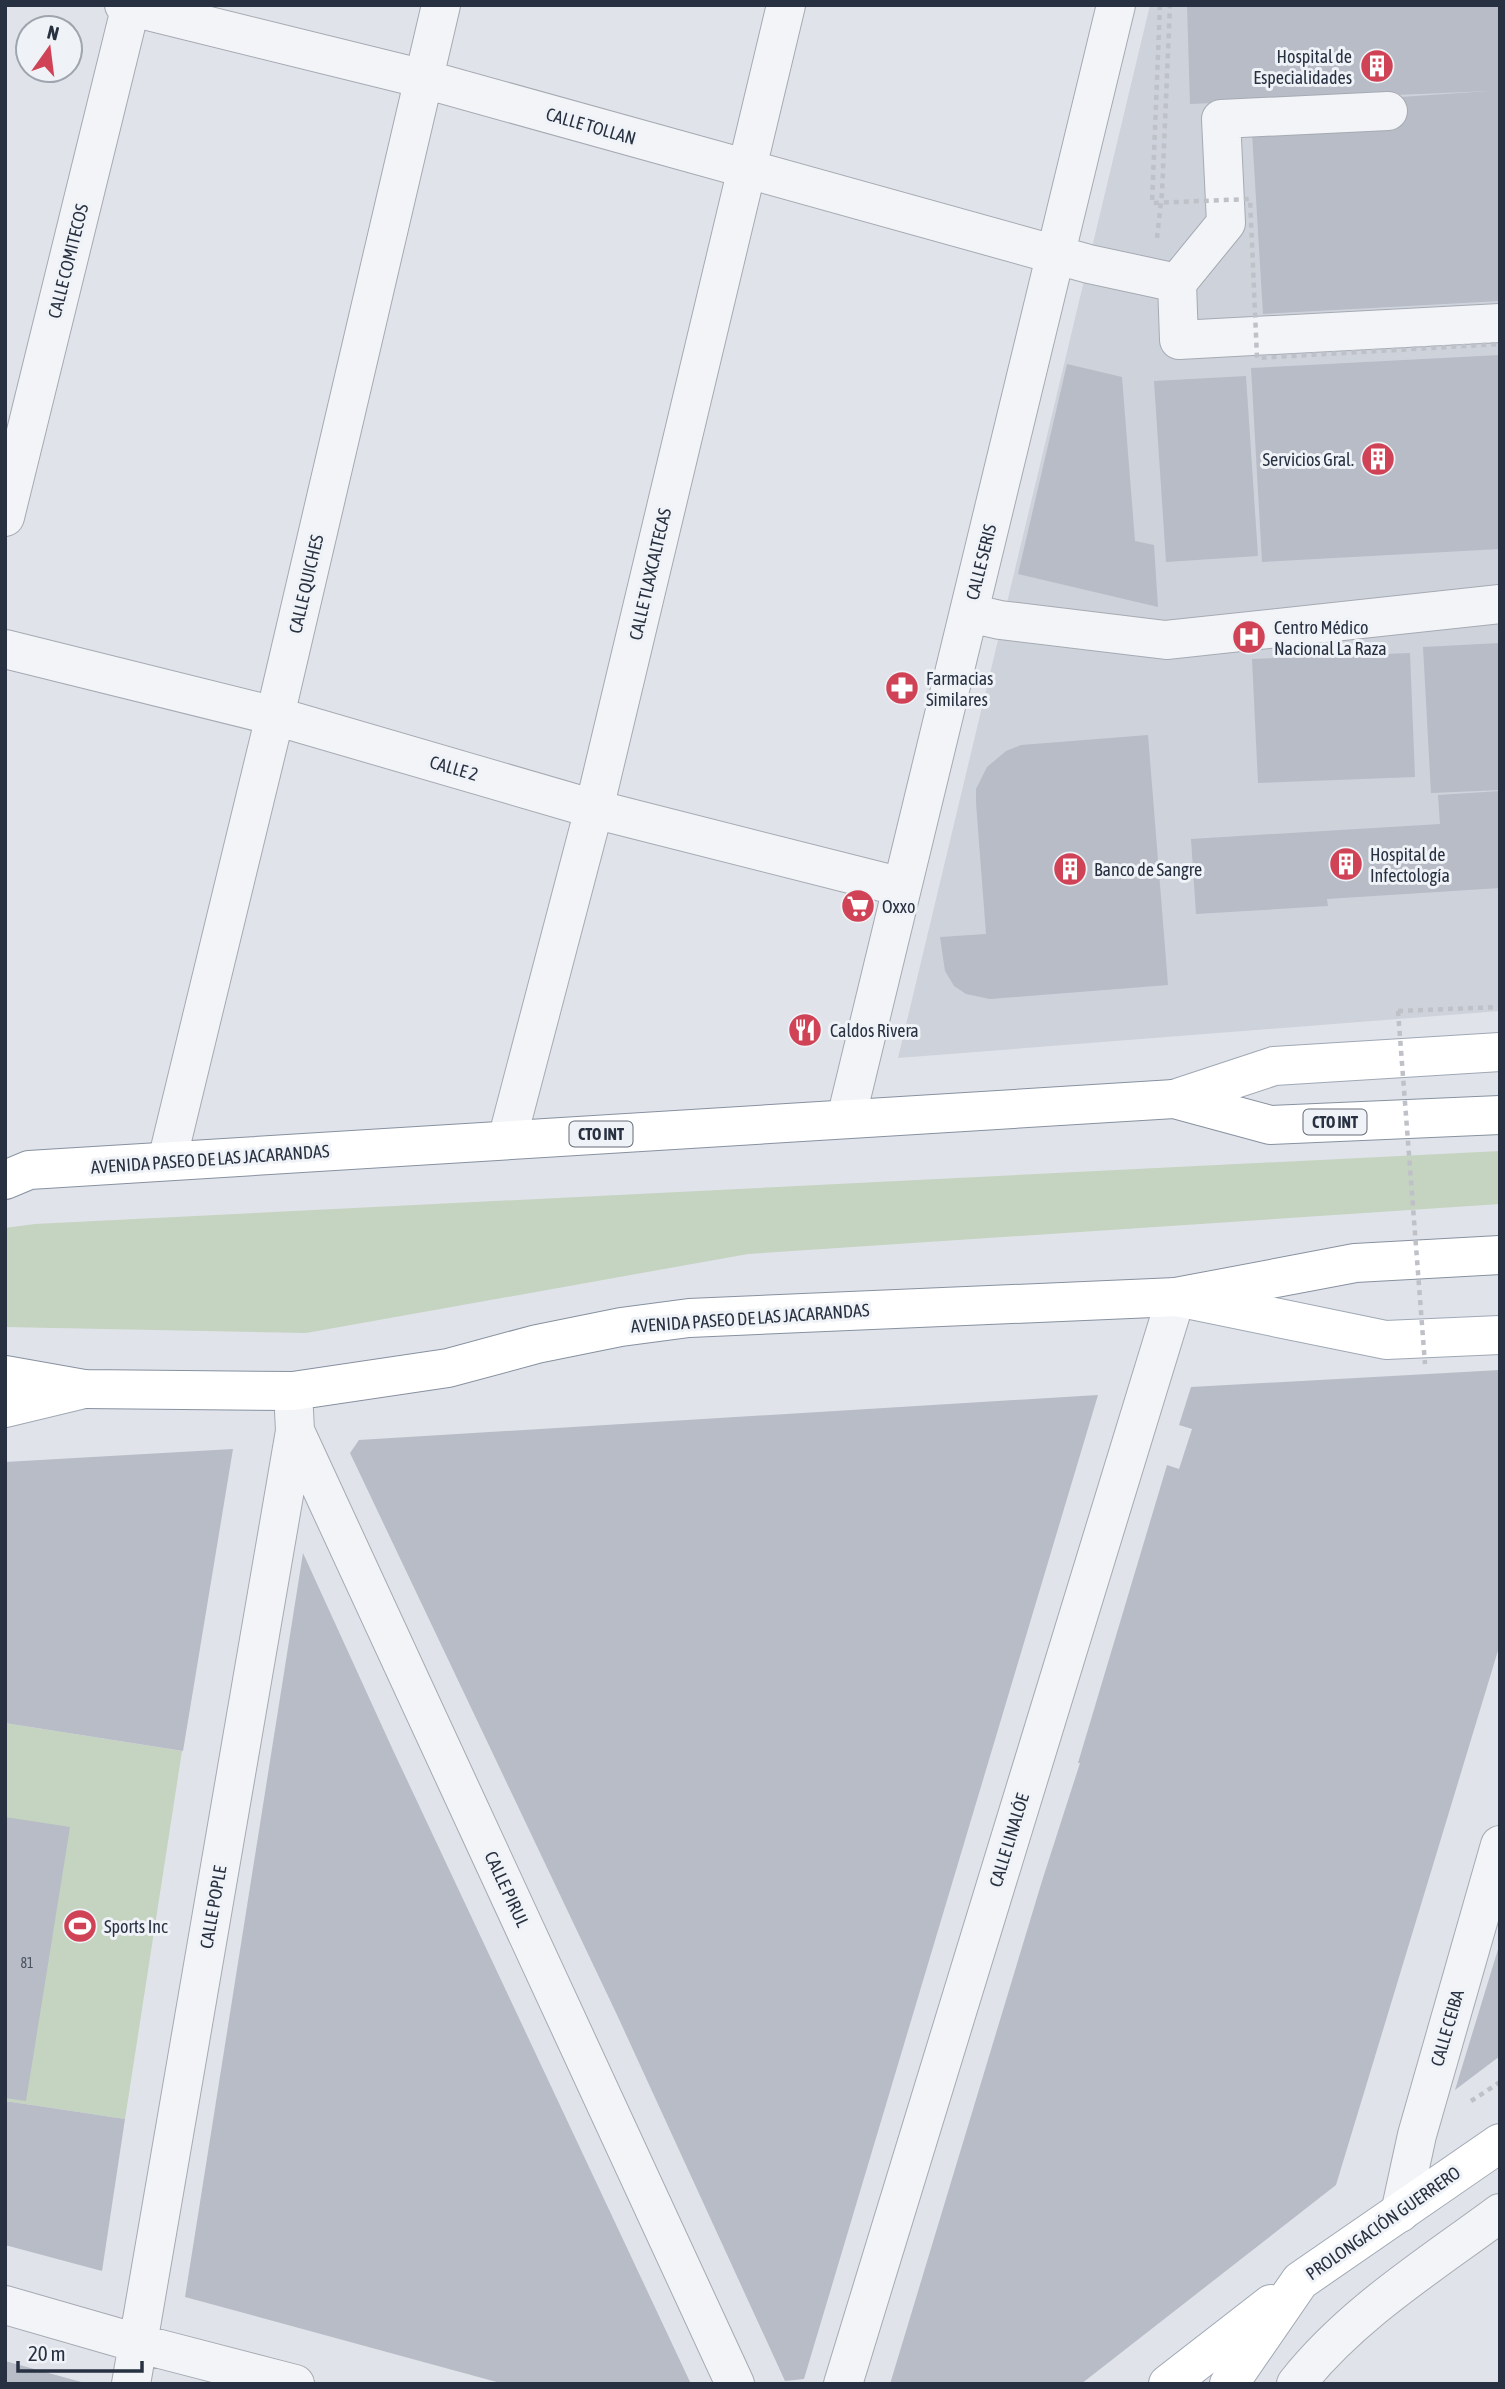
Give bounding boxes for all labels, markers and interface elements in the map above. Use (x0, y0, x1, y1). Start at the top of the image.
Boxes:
north arrow (14, 14, 84, 84)
text: N (45, 20, 61, 45)
place label: Hospital de Especialidades (1253, 46, 1352, 88)
building icon: Hospital de Especialidades (1358, 47, 1396, 85)
street label: CALLE TOLLAN (544, 103, 638, 149)
street label: CALLE COMITECOS (44, 201, 92, 320)
building icon: Servicios Gral. (1359, 440, 1397, 478)
place label: Servicios Gral. (1262, 449, 1354, 470)
street label: CALLE TLAXCALTECAS (625, 506, 675, 642)
street label: CALLE SERIS (961, 522, 1001, 602)
street label: CALLE QUICHES (284, 532, 328, 635)
place label: Centro Médico Nacional La Raza (1274, 617, 1387, 659)
hospital icon: Centro Médico Nacional La Raza (1230, 618, 1268, 656)
place label: Farmacias Similares (926, 668, 993, 710)
pharmacy icon: Farmacias Similares (883, 669, 921, 707)
street label: CALLE 2 (427, 751, 481, 785)
place label: Hospital de Infectología (1370, 844, 1450, 886)
building icon: Hospital de Infectología (1327, 845, 1365, 883)
building icon: Banco de Sangre (1051, 850, 1089, 888)
place label: Banco de Sangre (1094, 859, 1202, 880)
supermarket icon: Oxxo (839, 887, 877, 925)
place label: Oxxo (882, 896, 915, 917)
restaurant icon: Caldos Rivera (786, 1011, 824, 1049)
place label: Caldos Rivera (830, 1020, 919, 1041)
road number: CTO INT (1304, 1110, 1366, 1134)
road number: CTO INT (570, 1122, 632, 1146)
street label: AVENIDA PASEO DE LAS JACARANDAS (90, 1140, 330, 1178)
street label: AVENIDA PASEO DE LAS JACARANDAS (630, 1299, 870, 1337)
street label: CALLE LINALÓE (985, 1790, 1033, 1889)
street label: CALLE PIRUL (480, 1848, 534, 1930)
street label: CALLE POPLE (195, 1864, 231, 1950)
sports icon: Sports Inc (61, 1907, 99, 1945)
place label: Sports Inc (104, 1916, 168, 1937)
house number: 81 (20, 1955, 34, 1971)
street label: CALLE CEIBA (1426, 1987, 1468, 2069)
street label: PROLONGACIÓN GUERRERO (1302, 2162, 1464, 2284)
scale bar (18, 2330, 142, 2374)
text: 20 m (28, 2341, 66, 2365)

